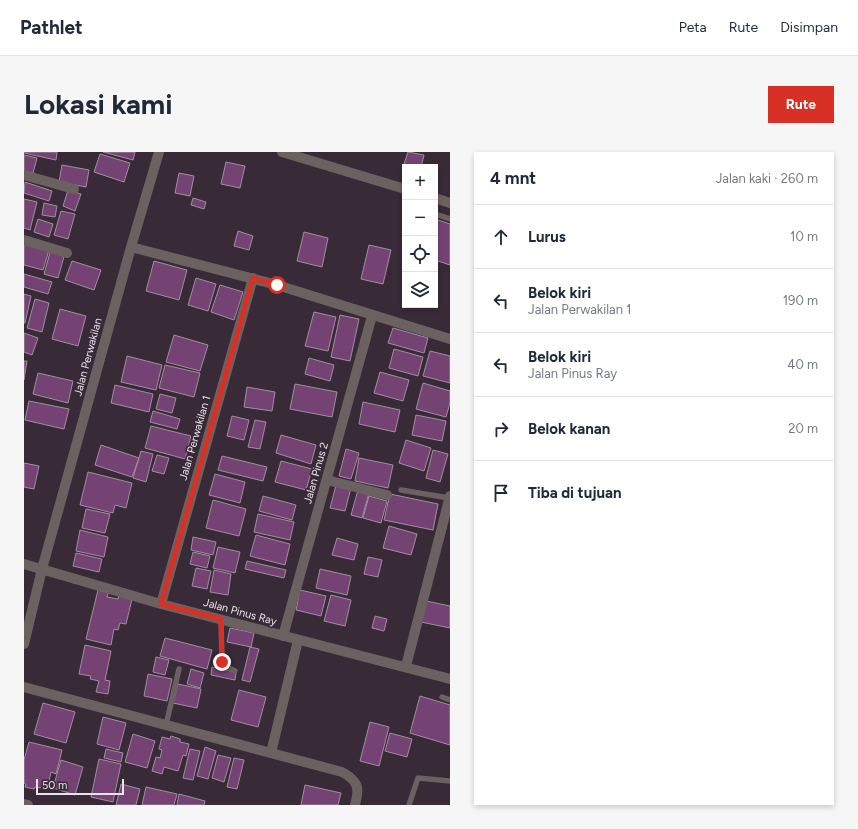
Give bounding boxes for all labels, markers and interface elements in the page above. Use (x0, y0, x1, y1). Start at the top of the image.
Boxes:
text: Pathlet (20, 16, 83, 39)
text: Peta (679, 19, 707, 36)
text: Rute (729, 19, 758, 36)
text: Disimpan (780, 19, 838, 36)
button: Rute (768, 86, 834, 123)
text: Lokasi kami (24, 87, 173, 121)
map controls (402, 164, 438, 308)
button: + (402, 164, 438, 200)
text: 4 mnt (490, 168, 536, 188)
text: Jalan kaki · 260 m (716, 171, 818, 186)
button: − (402, 200, 438, 236)
icon: ahead (490, 226, 512, 248)
text: Lurus (528, 228, 566, 246)
text: 10 m (790, 229, 818, 244)
button: locate (402, 236, 438, 272)
button: layers (402, 272, 438, 308)
route start (268, 276, 286, 294)
text: Belok kiri (528, 284, 591, 302)
icon: left (490, 290, 512, 312)
text: 190 m (783, 293, 818, 308)
text: Jalan Perwakilan 1 (528, 302, 632, 317)
street label: Jalan Perwakilan (71, 317, 105, 397)
text: Belok kiri (528, 348, 591, 366)
icon: left (490, 354, 512, 376)
text: 40 m (787, 357, 818, 372)
text: Jalan Pinus Ray (528, 366, 617, 381)
street label: Jalan Perwakilan 1 (177, 394, 213, 482)
icon: right (490, 418, 512, 440)
text: Belok kanan (528, 420, 610, 438)
text: 20 m (788, 421, 818, 436)
street label: Jalan Pinus 2 (301, 441, 331, 505)
icon: arrive (490, 482, 512, 504)
text: Tiba di tujuan (528, 484, 622, 502)
street label: Jalan Pinus Ray (202, 596, 278, 628)
route end (213, 653, 231, 671)
scale bar (36, 777, 124, 796)
text: 50 m (42, 779, 67, 792)

